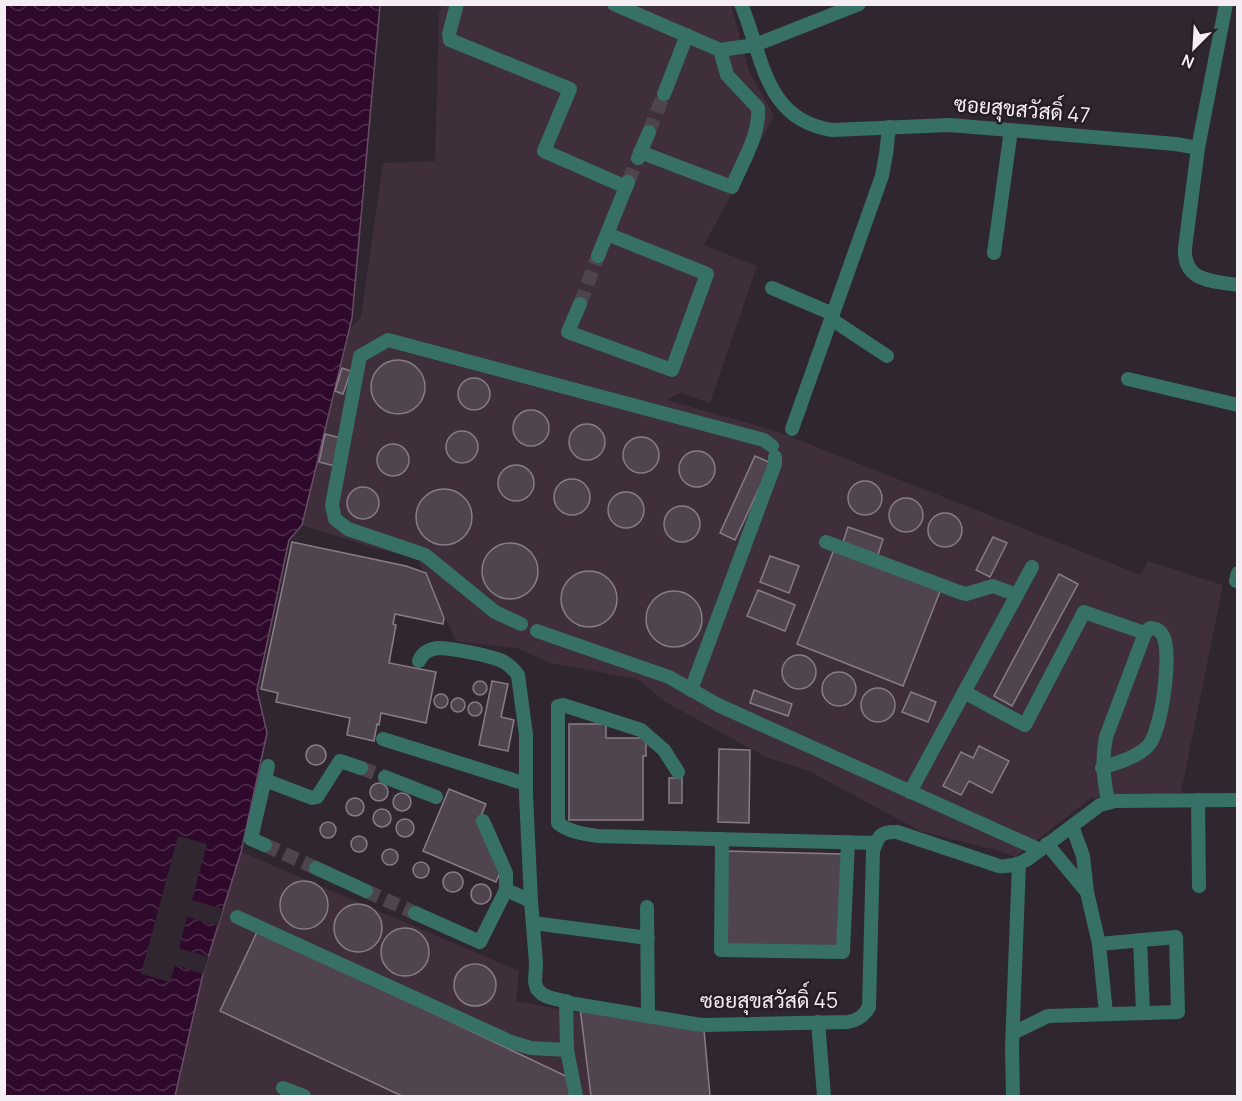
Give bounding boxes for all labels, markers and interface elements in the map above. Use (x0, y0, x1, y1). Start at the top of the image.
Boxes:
north arrow (1164, 18, 1224, 78)
text: N (1178, 49, 1198, 74)
street label: ซอยสุขสวัสดิ์ 47 (953, 84, 1092, 130)
street label: ซอยสุขสวัสดิ์ 45 (700, 981, 838, 1015)

